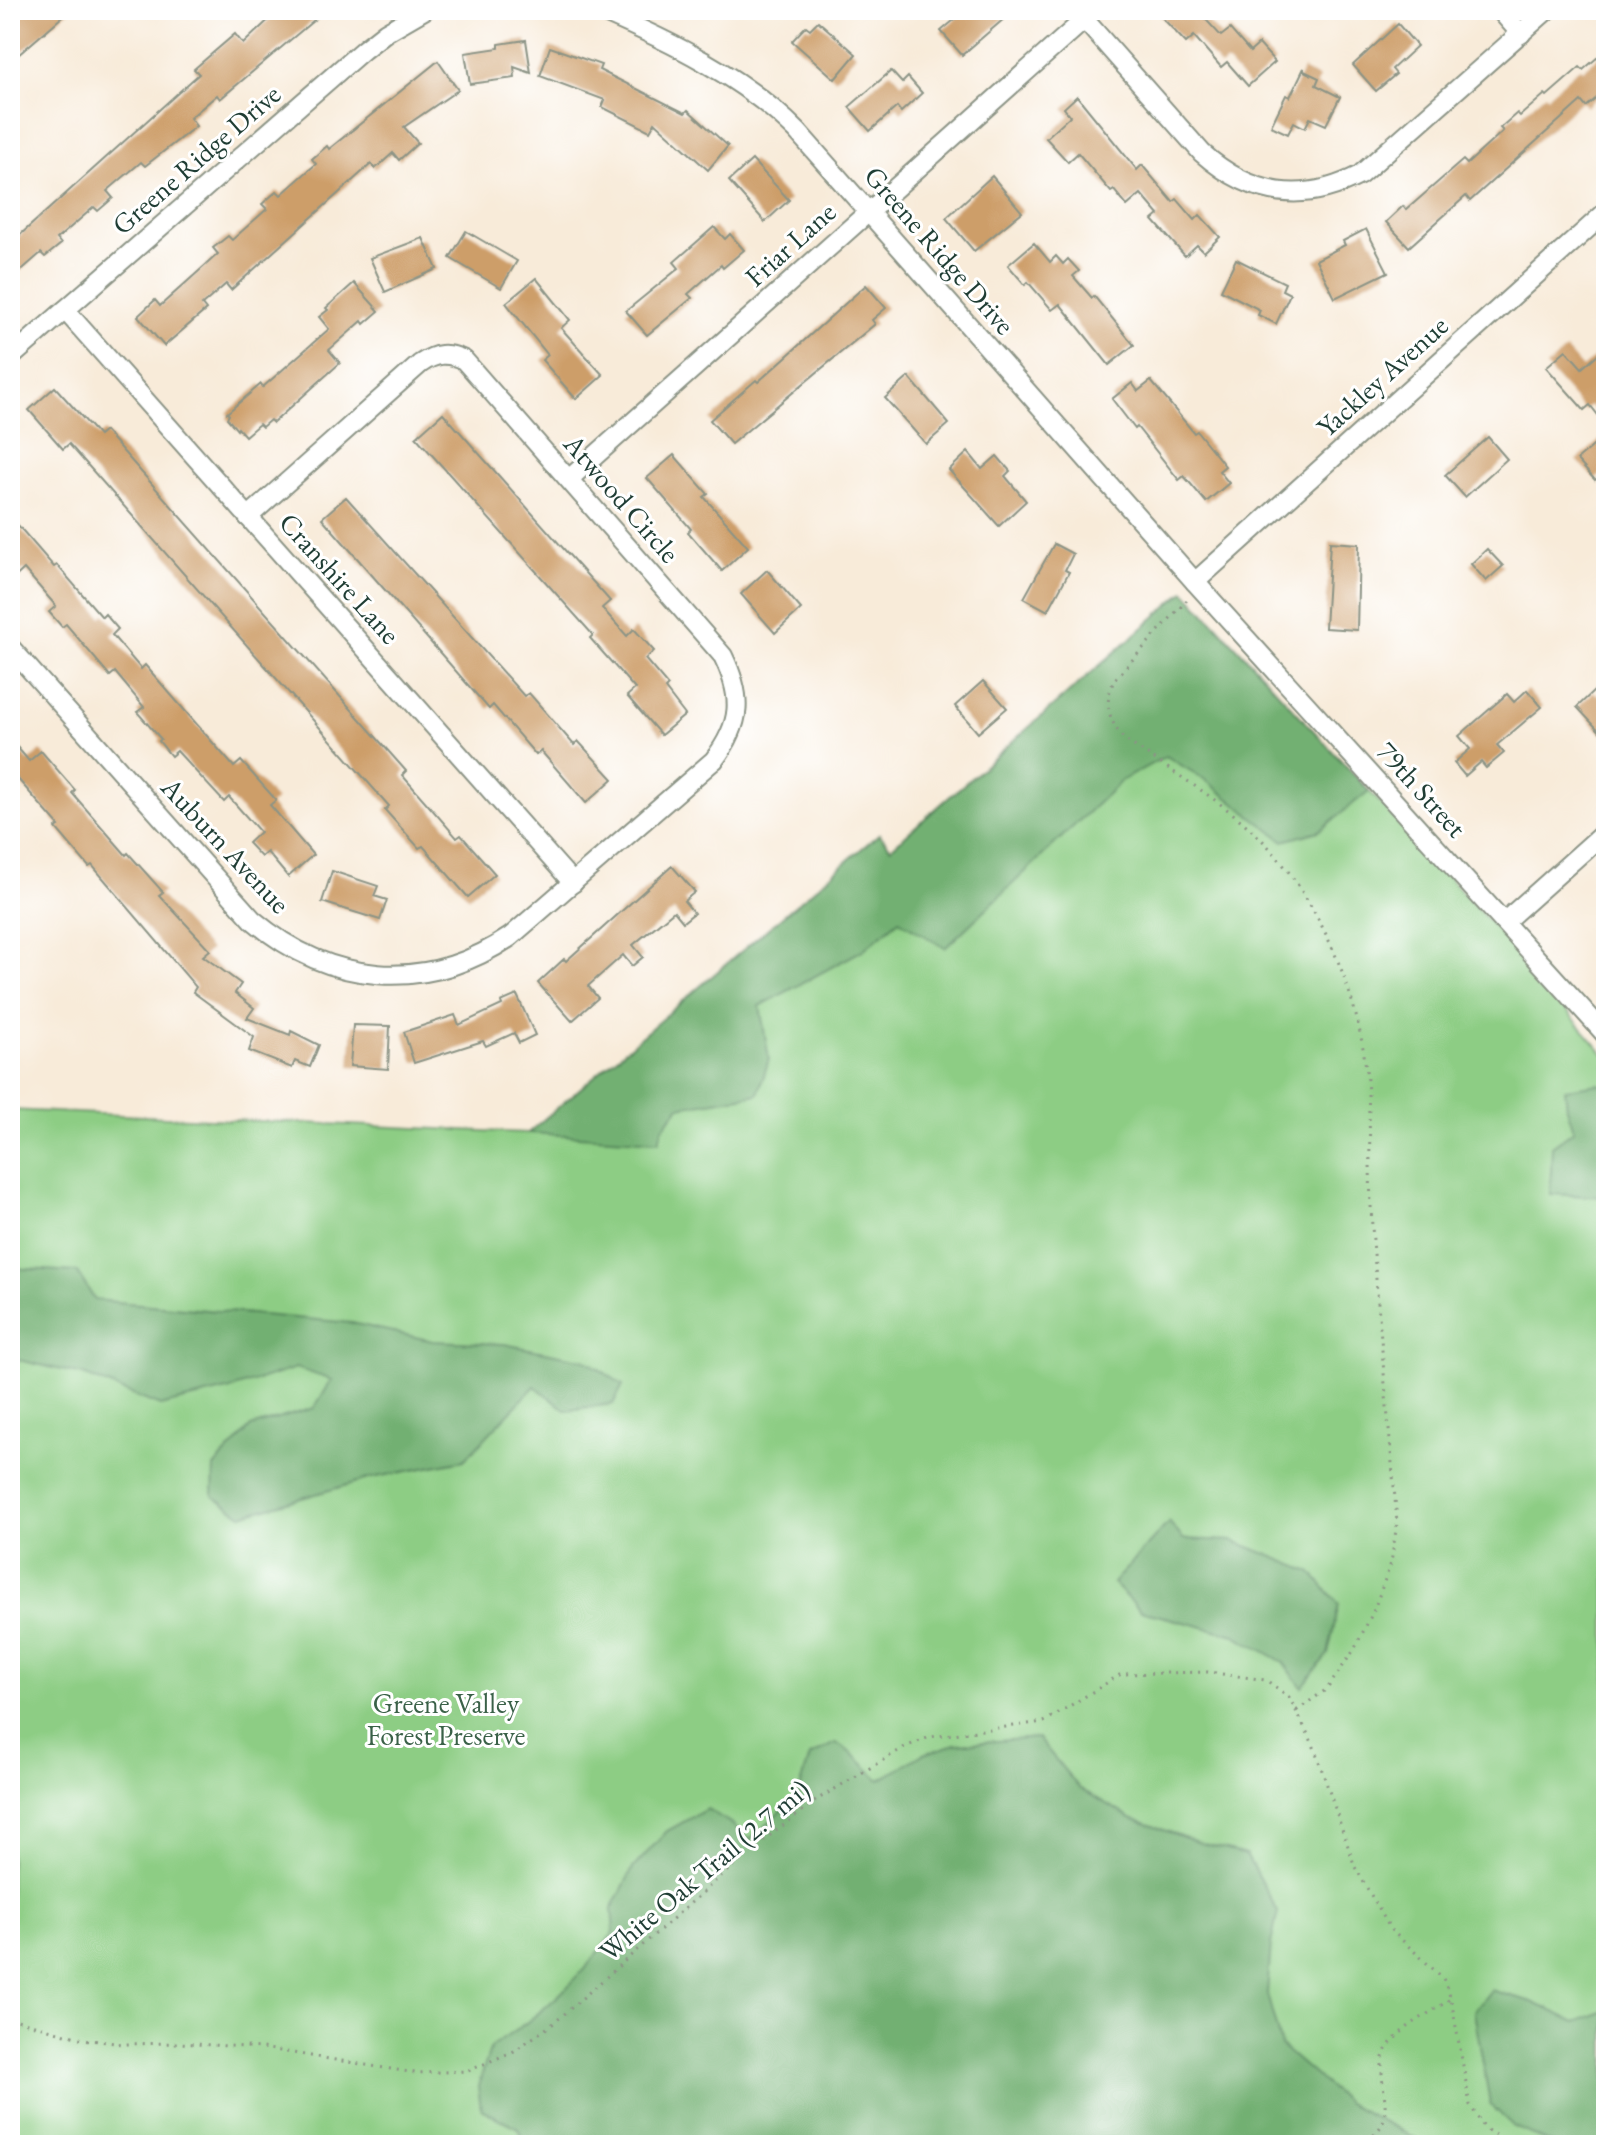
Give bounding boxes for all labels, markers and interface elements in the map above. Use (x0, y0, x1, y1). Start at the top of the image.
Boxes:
street label: Greene Ridge Drive (104, 76, 288, 242)
street label: Greene Ridge Drive (857, 158, 1023, 342)
street label: Friar Lane (737, 194, 843, 294)
street label: Yackley Avenue (1309, 307, 1455, 445)
street label: Atwood Circle (556, 425, 688, 570)
street label: Cranshire Lane (272, 505, 408, 651)
street label: 79th Street (1369, 733, 1475, 845)
street label: Auburn Avenue (153, 769, 298, 921)
park label: Greene Valley Forest Preserve (367, 1685, 525, 1753)
street label: White Oak Trail (2.7 mi) (591, 1771, 817, 1969)

